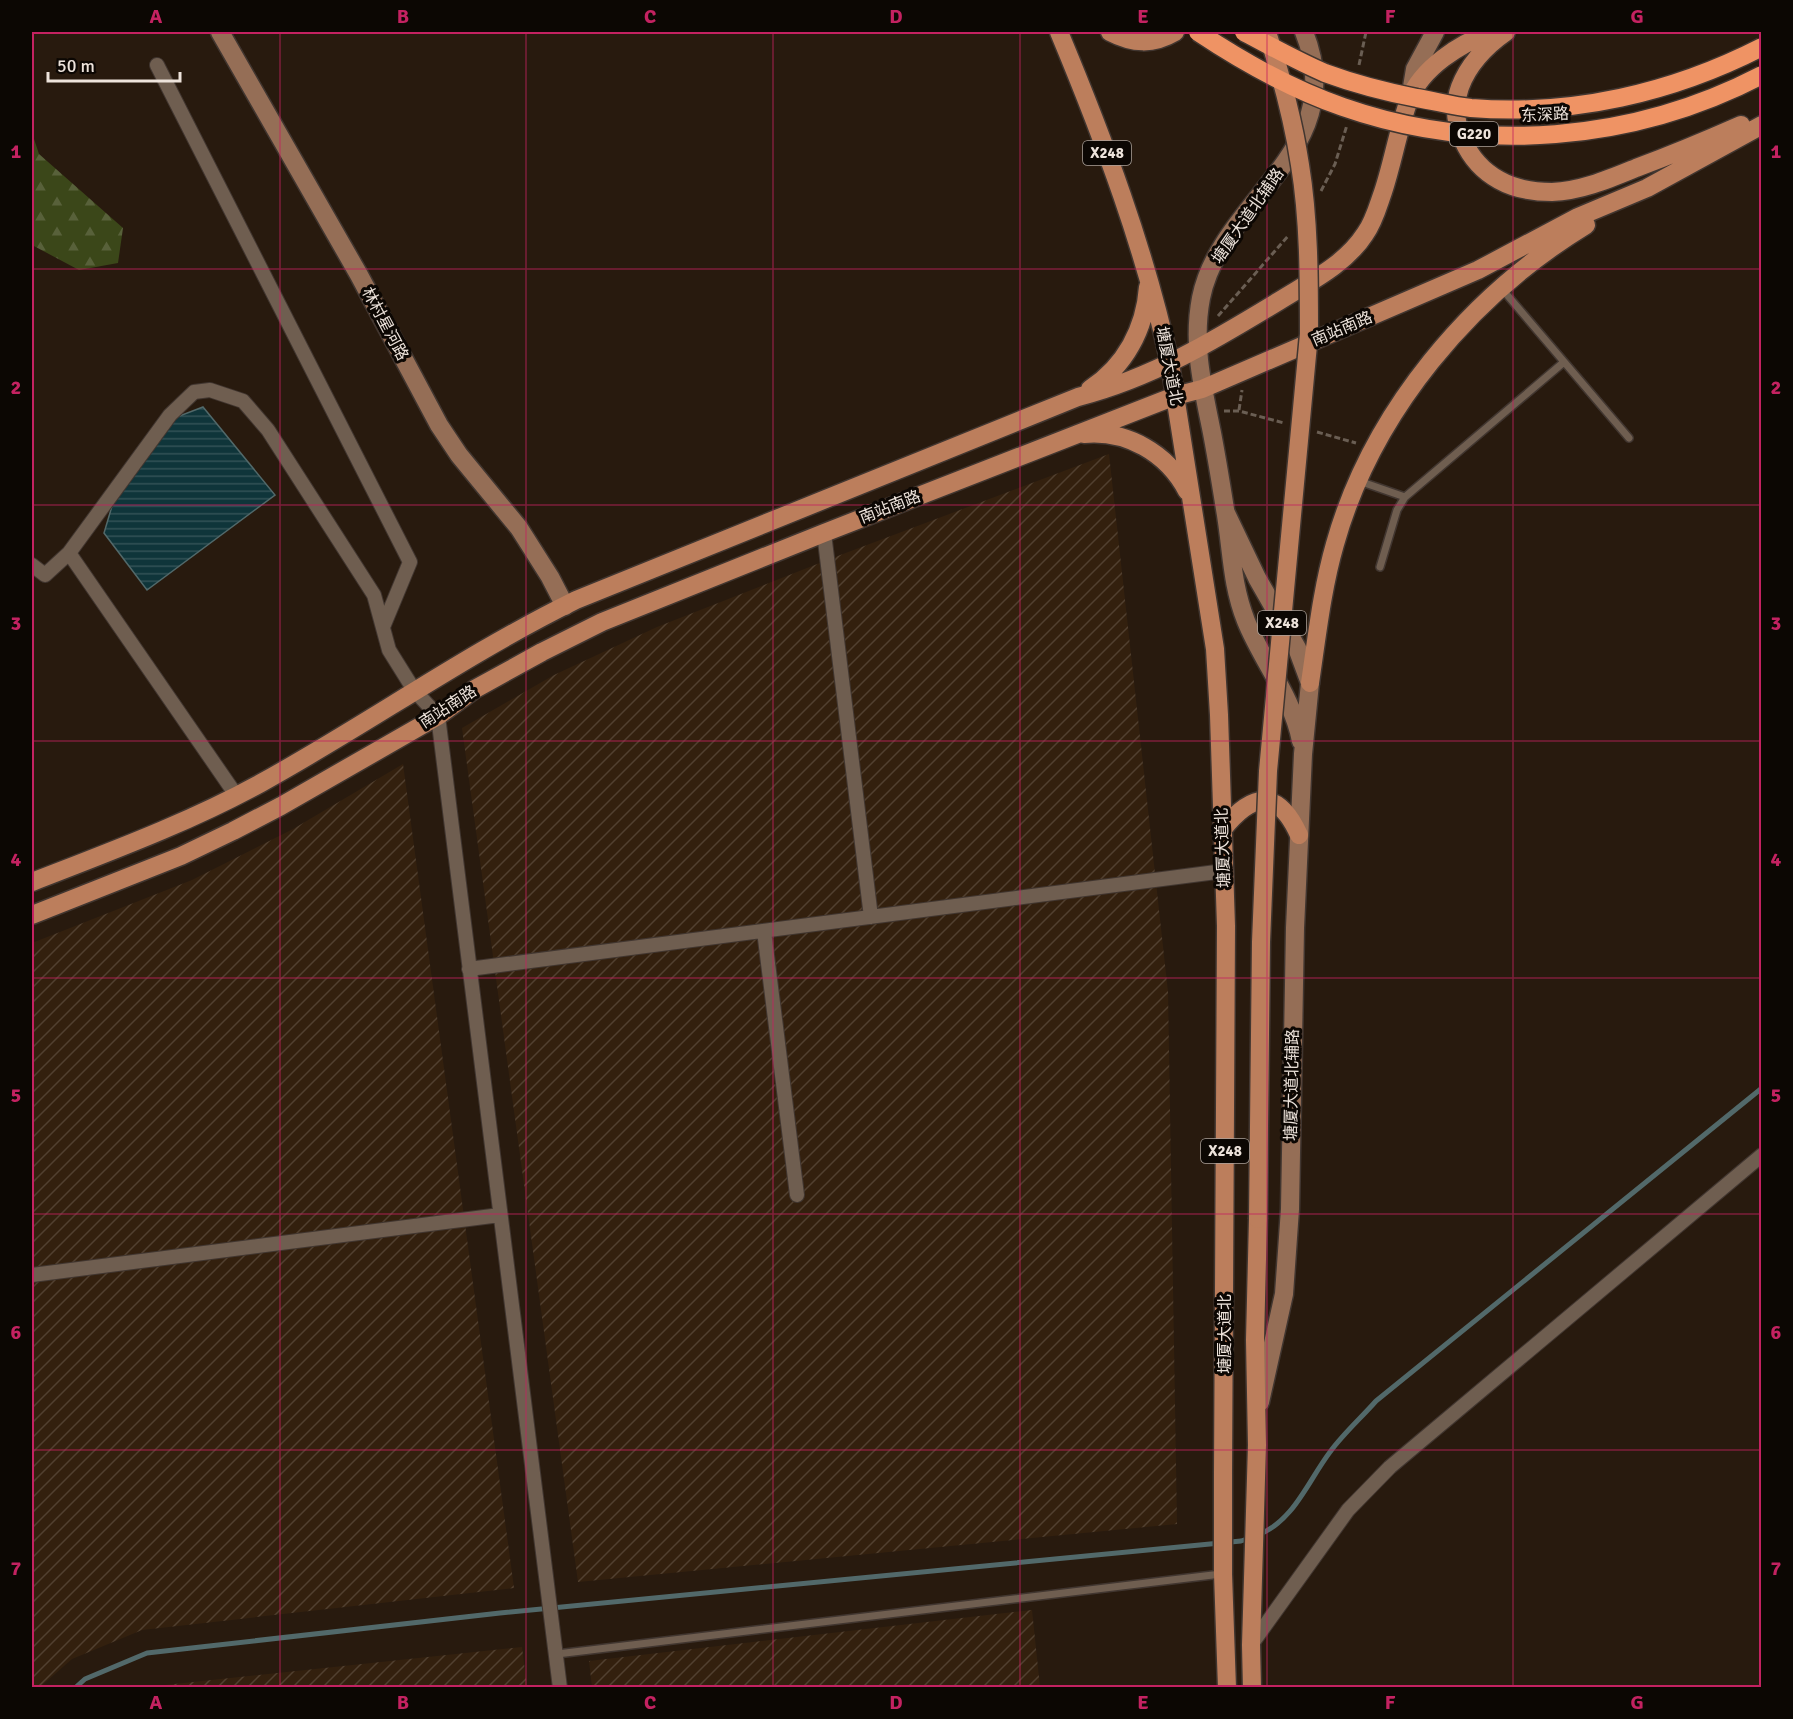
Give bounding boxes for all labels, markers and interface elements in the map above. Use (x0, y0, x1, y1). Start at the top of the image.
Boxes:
text: A (150, 4, 163, 29)
text: B (397, 4, 409, 29)
text: C (644, 4, 656, 29)
text: D (889, 4, 903, 29)
text: E (1137, 4, 1149, 29)
text: F (1385, 4, 1396, 29)
text: G (1630, 4, 1644, 29)
scale bar (48, 45, 180, 83)
text: 50 m (57, 55, 95, 77)
street label: 东深路 (1521, 104, 1569, 126)
road number: G220 (1450, 122, 1498, 146)
text: 1 (11, 139, 22, 164)
text: 1 (1771, 139, 1782, 164)
road number: X248 (1083, 141, 1131, 165)
street label: 塘厦大道北辅路 (1208, 164, 1288, 268)
street label: 林村星河路 (357, 284, 413, 364)
street label: 南站南路 (1309, 307, 1375, 351)
street label: 塘厦大道北 (1152, 325, 1186, 407)
text: 2 (11, 375, 21, 400)
text: 2 (1771, 375, 1781, 400)
street label: 南站南路 (857, 486, 923, 528)
text: 3 (11, 611, 21, 636)
road number: X248 (1258, 611, 1306, 635)
text: 3 (1771, 611, 1781, 636)
street label: 南站南路 (416, 681, 480, 733)
street label: 塘厦大道北 (1212, 808, 1234, 888)
text: 4 (11, 847, 22, 872)
text: 4 (1771, 847, 1782, 872)
street label: 塘厦大道北辅路 (1281, 1029, 1303, 1141)
text: 5 (11, 1083, 21, 1108)
text: 5 (1771, 1083, 1781, 1108)
road number: X248 (1201, 1139, 1249, 1163)
street label: 塘厦大道北 (1215, 1294, 1235, 1374)
text: 6 (11, 1320, 22, 1345)
text: 6 (1771, 1320, 1782, 1345)
text: 7 (11, 1556, 22, 1581)
text: 7 (1771, 1556, 1782, 1581)
text: A (150, 1690, 163, 1715)
text: B (397, 1690, 409, 1715)
text: C (644, 1690, 656, 1715)
text: D (889, 1690, 903, 1715)
text: E (1137, 1690, 1149, 1715)
text: F (1385, 1690, 1396, 1715)
text: G (1630, 1690, 1644, 1715)

